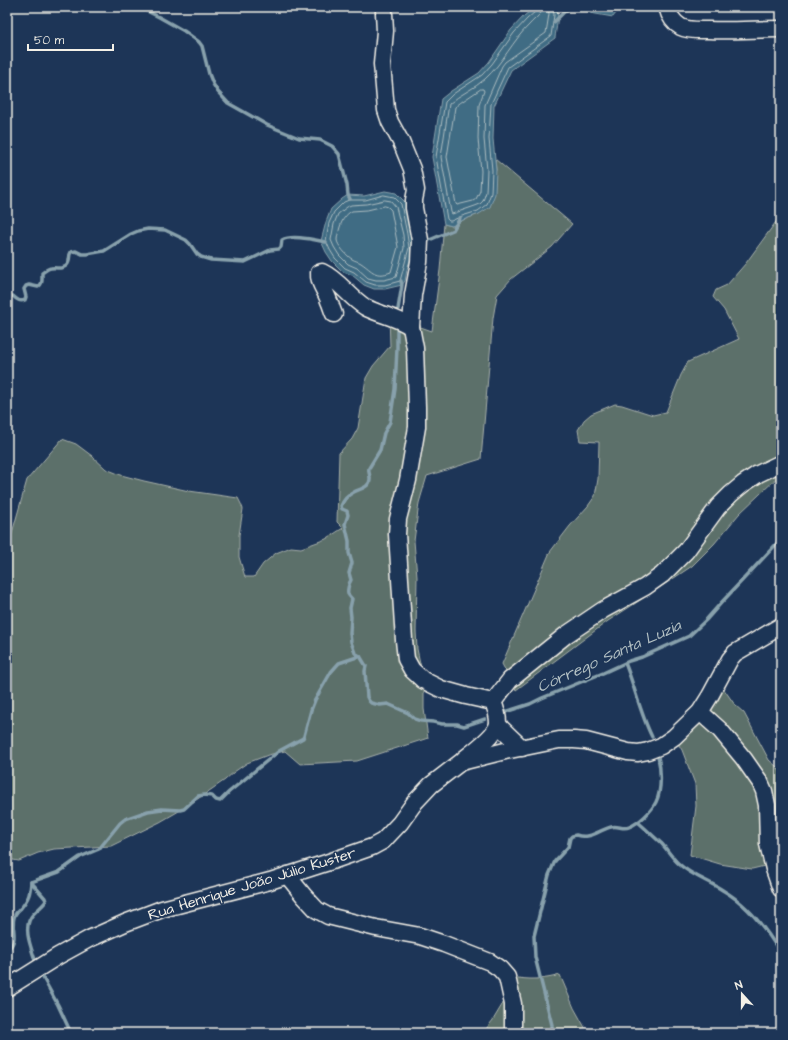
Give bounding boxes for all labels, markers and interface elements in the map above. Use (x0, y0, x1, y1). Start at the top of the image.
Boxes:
scale bar (28, 26, 113, 52)
text: 50 m (34, 32, 65, 49)
water label: Córrego Santa Luzia (534, 614, 686, 699)
street label: Rua Henrique João Júlio Kuster (145, 842, 359, 926)
north arrow (722, 974, 762, 1014)
text: N (733, 977, 745, 993)

